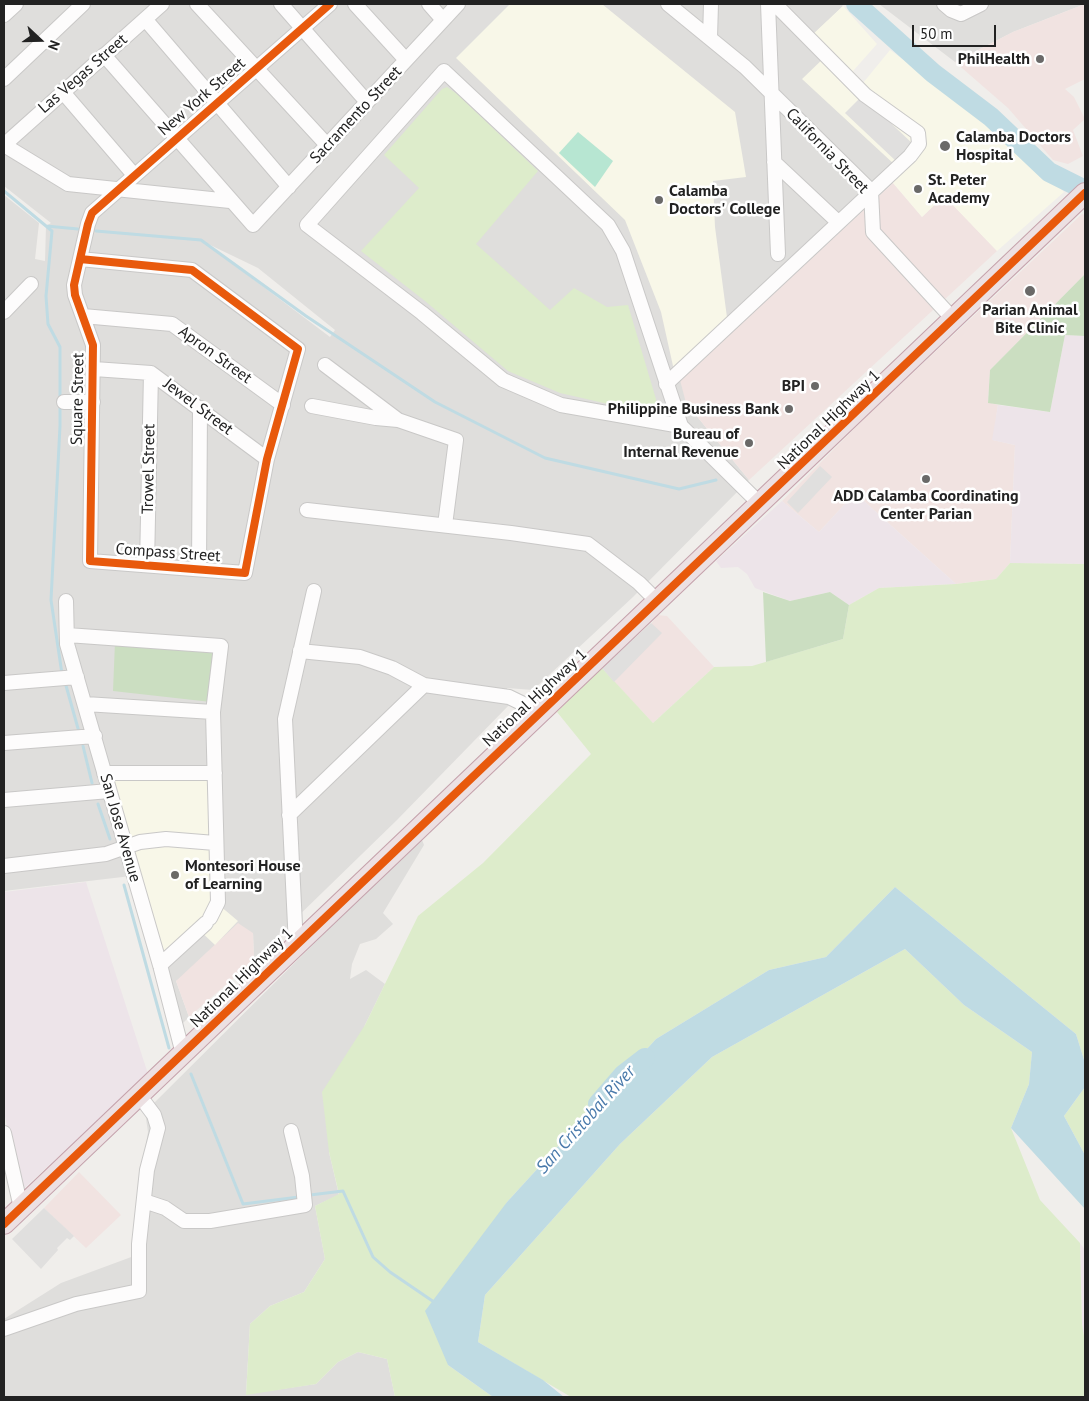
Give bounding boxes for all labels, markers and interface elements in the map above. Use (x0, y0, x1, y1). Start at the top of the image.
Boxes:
north arrow (15, 15, 65, 65)
scale bar (914, 15, 998, 47)
text: 50 m (920, 24, 953, 43)
street label: Las Vegas Street (35, 30, 131, 118)
text: N (44, 38, 64, 53)
place label: PhilHealth (958, 49, 1030, 69)
marker: PhilHealth (1034, 53, 1046, 65)
street label: New York Street (155, 54, 249, 140)
street label: Sacramento Street (306, 62, 406, 168)
street label: California Street (782, 104, 872, 198)
place label: Calamba Doctors Hospital (956, 127, 1071, 165)
marker: Calamba Doctors Hospital (938, 139, 952, 153)
place label: St. Peter Academy (928, 170, 990, 208)
place label: Calamba Doctors' College (669, 181, 781, 219)
marker: St. Peter Academy (912, 183, 924, 195)
marker: Calamba Doctors' College (653, 194, 665, 206)
marker: Parian Animal Bite Clinic (1023, 284, 1037, 298)
place label: Parian Animal Bite Clinic (982, 300, 1078, 338)
street label: Apron Street (175, 322, 255, 388)
street label: Square Street (68, 353, 88, 445)
street label: National Highway 1 (774, 366, 884, 474)
street label: Jewel Street (159, 375, 237, 439)
place label: BPI (782, 376, 805, 396)
marker: BPI (809, 380, 821, 392)
place label: Philippine Business Bank (608, 399, 779, 419)
marker: Philippine Business Bank (783, 403, 795, 415)
street label: Trowel Street (139, 424, 159, 514)
place label: Bureau of Internal Revenue (623, 424, 739, 462)
marker: Bureau of Internal Revenue (743, 437, 755, 449)
marker: ADD Calamba Coordinating Center Parian (920, 473, 932, 485)
place label: ADD Calamba Coordinating Center Parian (833, 486, 1019, 524)
street label: Compass Street (115, 540, 221, 566)
street label: National Highway 1 (479, 645, 591, 751)
street label: San Jose Avenue (95, 772, 145, 884)
place label: Montesori House of Learning (185, 856, 301, 894)
marker: Montesori House of Learning (169, 869, 181, 881)
street label: National Highway 1 (187, 924, 297, 1032)
water label: San Cristobal River (532, 1062, 640, 1178)

